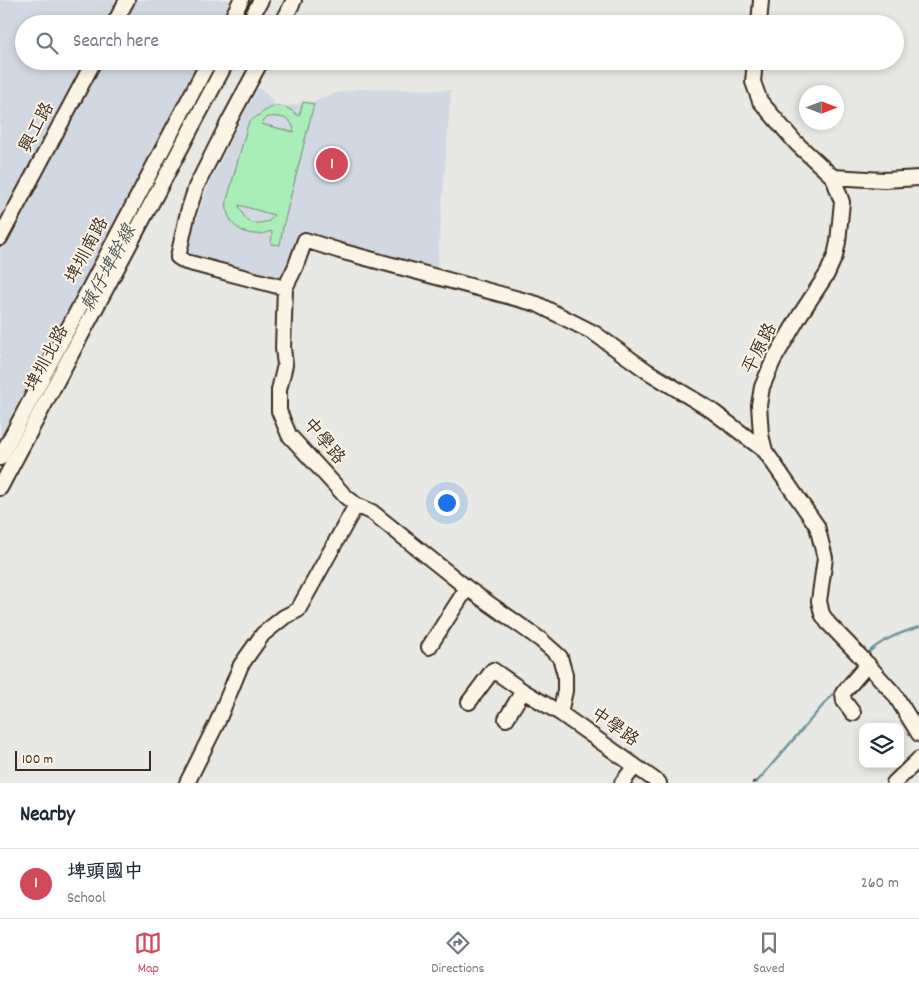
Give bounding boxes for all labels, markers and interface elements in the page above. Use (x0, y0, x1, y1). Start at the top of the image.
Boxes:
search box (15, 15, 904, 70)
icon: search (33, 29, 61, 57)
text: Search here (73, 29, 159, 56)
north arrow (799, 85, 844, 130)
street label: 興工路 (14, 98, 62, 158)
pin: 1 (316, 145, 348, 183)
street label: 埤圳南路 (60, 213, 116, 289)
water label: 棘仔埤幹線 (76, 220, 145, 317)
street label: 平原路 (738, 319, 784, 379)
street label: 埤圳北路 (20, 321, 76, 397)
street label: 中學路 (296, 413, 350, 471)
your location (434, 490, 460, 516)
street label: 中學路 (585, 702, 643, 754)
map controls (859, 723, 904, 768)
button: layers (859, 723, 904, 768)
scale bar (15, 748, 151, 771)
text: 100 m (22, 750, 53, 770)
text: Nearby (20, 801, 75, 831)
text: 埤頭國中 (67, 860, 143, 887)
text: 1 (34, 872, 38, 895)
text: 260 m (861, 872, 899, 895)
text: School (67, 887, 106, 910)
tab: Map (134, 929, 162, 979)
tab: Directions (431, 929, 484, 979)
tab: Saved (753, 929, 785, 979)

